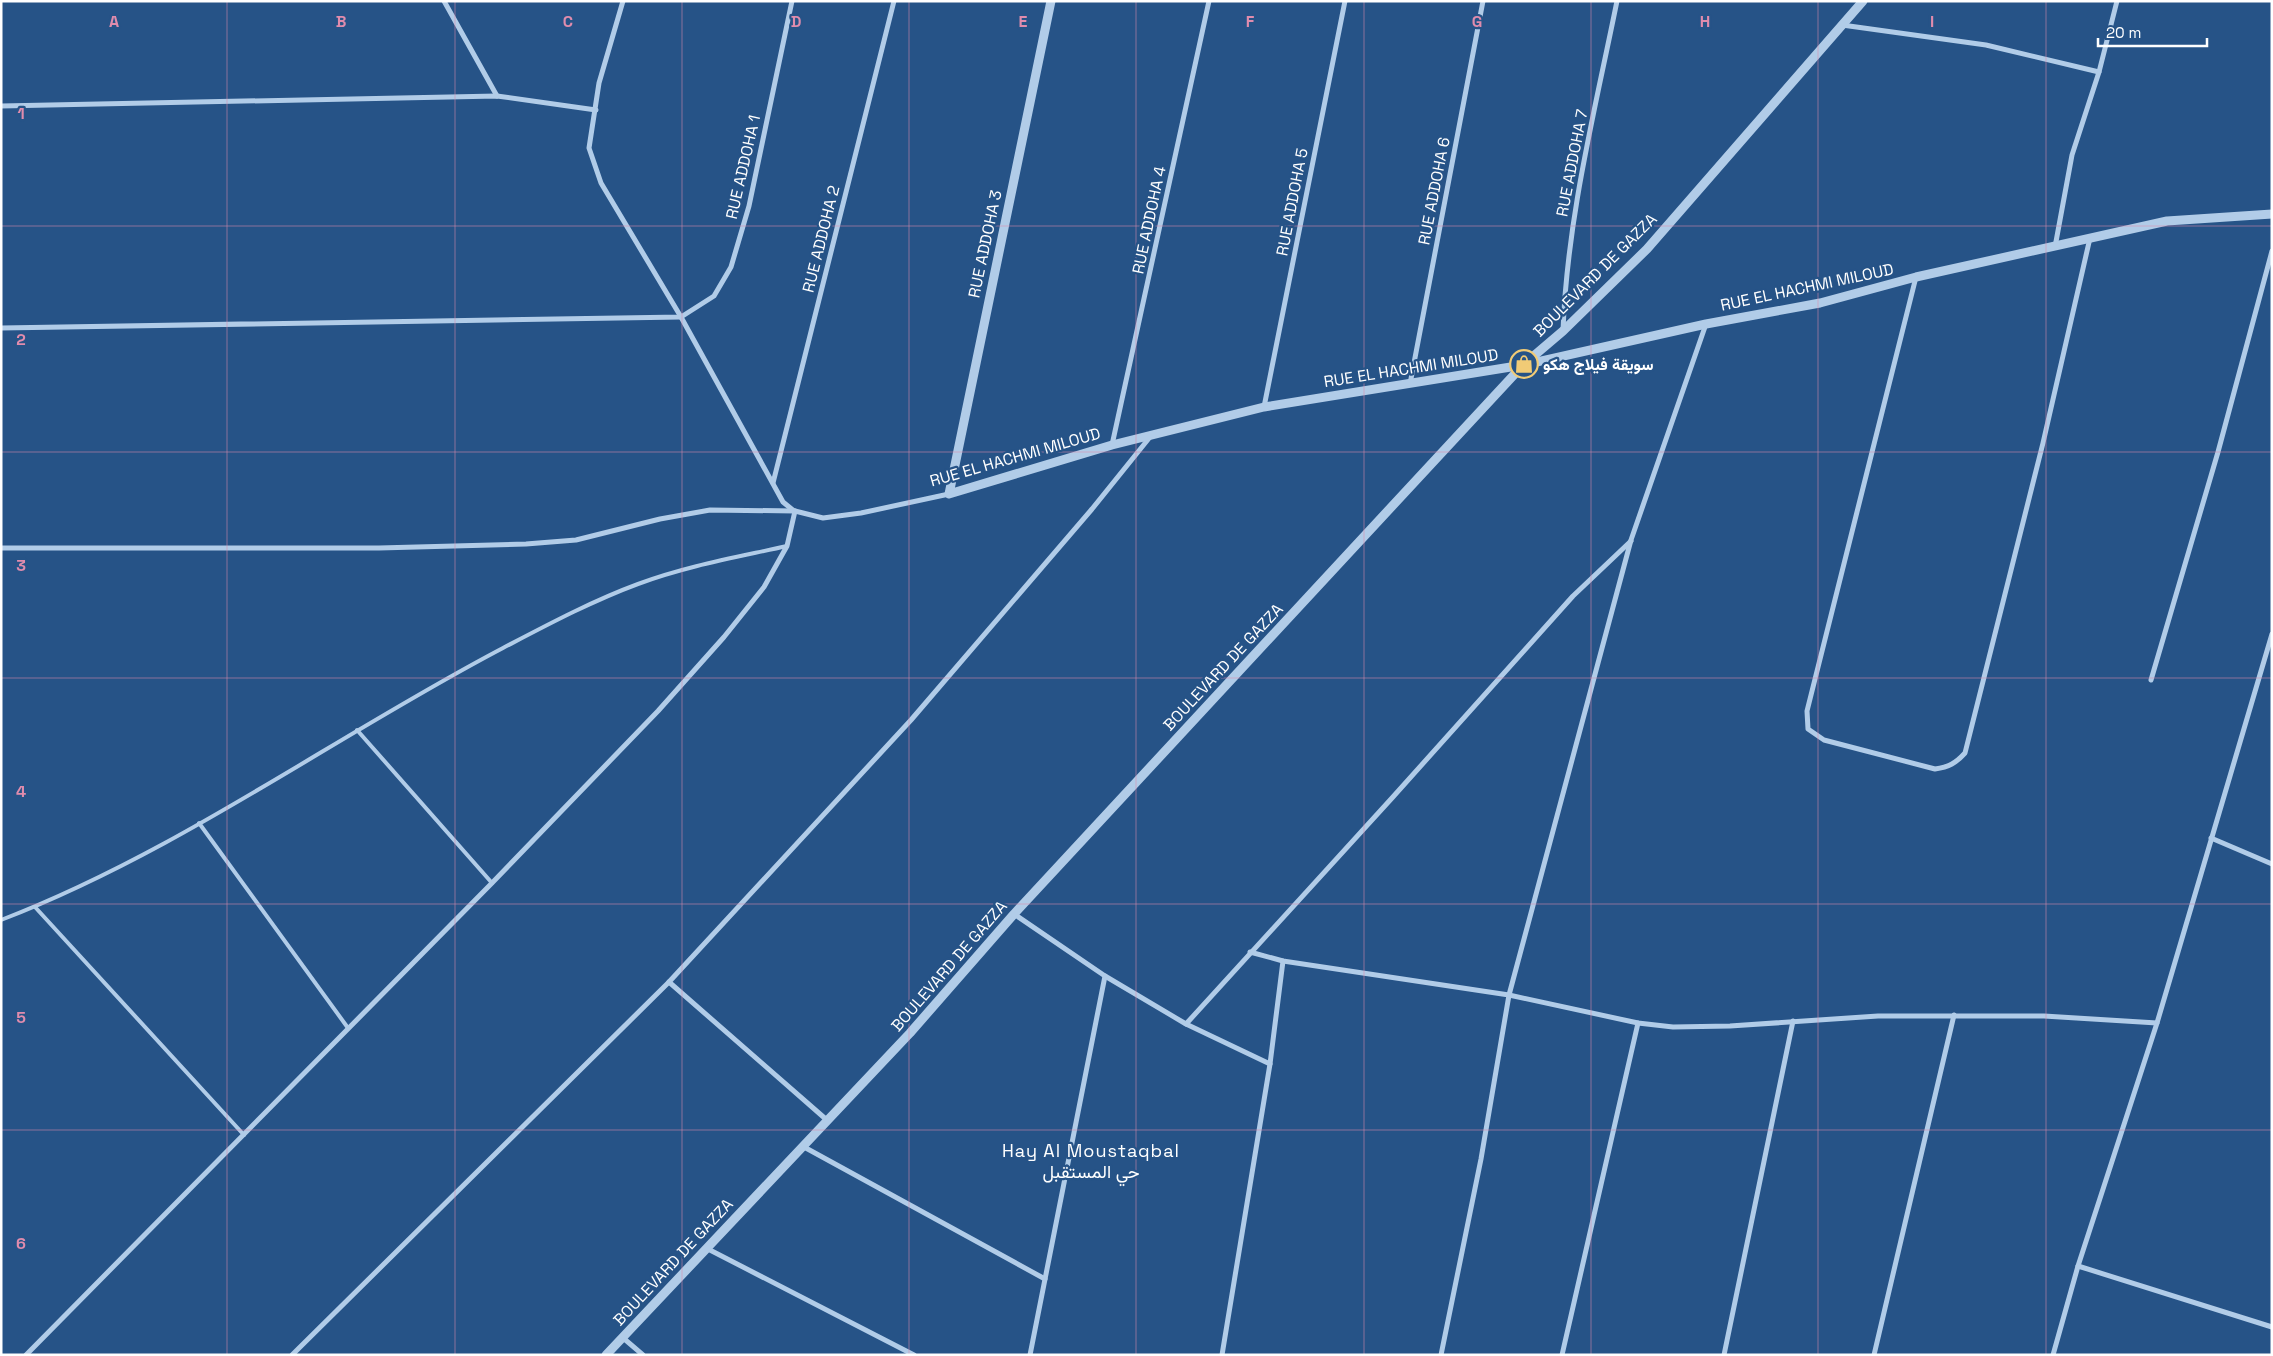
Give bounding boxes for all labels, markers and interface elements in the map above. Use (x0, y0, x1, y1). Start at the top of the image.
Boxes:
text: A (109, 11, 119, 32)
text: B (336, 11, 346, 32)
text: C (563, 11, 573, 32)
text: D (791, 11, 801, 32)
text: E (1019, 11, 1028, 32)
text: F (1246, 11, 1255, 32)
text: G (1472, 11, 1482, 32)
text: H (1700, 11, 1710, 32)
text: I (1930, 11, 1934, 32)
scale bar (2098, 15, 2207, 47)
text: 20 m (2106, 23, 2141, 42)
text: 1 (17, 103, 25, 124)
street label: RUE ADDOHA 7 (1551, 108, 1593, 218)
street label: RUE ADDOHA 1 (721, 113, 765, 221)
street label: RUE ADDOHA 6 (1413, 135, 1455, 247)
street label: RUE ADDOHA 5 (1271, 146, 1313, 258)
street label: RUE ADDOHA 4 (1127, 164, 1171, 276)
street label: RUE ADDOHA 2 (798, 183, 844, 295)
street label: RUE ADDOHA 3 (963, 188, 1007, 300)
street label: BOULEVARD DE GAZZA (1529, 209, 1661, 341)
street label: RUE EL HACHMI MILOUD (1718, 258, 1896, 316)
text: 2 (16, 329, 26, 350)
street label: RUE EL HACHMI MILOUD (1322, 344, 1500, 392)
shop icon: سويقة فيلاج هكو (1509, 349, 1539, 379)
place label: سويقة فيلاج هكو (1543, 354, 1654, 375)
street label: RUE EL HACHMI MILOUD (927, 423, 1103, 491)
text: 3 (16, 555, 26, 576)
street label: BOULEVARD DE GAZZA (1159, 599, 1287, 735)
text: 4 (16, 781, 26, 802)
street label: BOULEVARD DE GAZZA (886, 896, 1012, 1036)
text: 5 (16, 1007, 26, 1028)
district label: Hay Al Moustaqbal حي المستقبل (1002, 1139, 1180, 1187)
street label: BOULEVARD DE GAZZA (609, 1194, 737, 1330)
text: 6 (16, 1233, 26, 1254)

